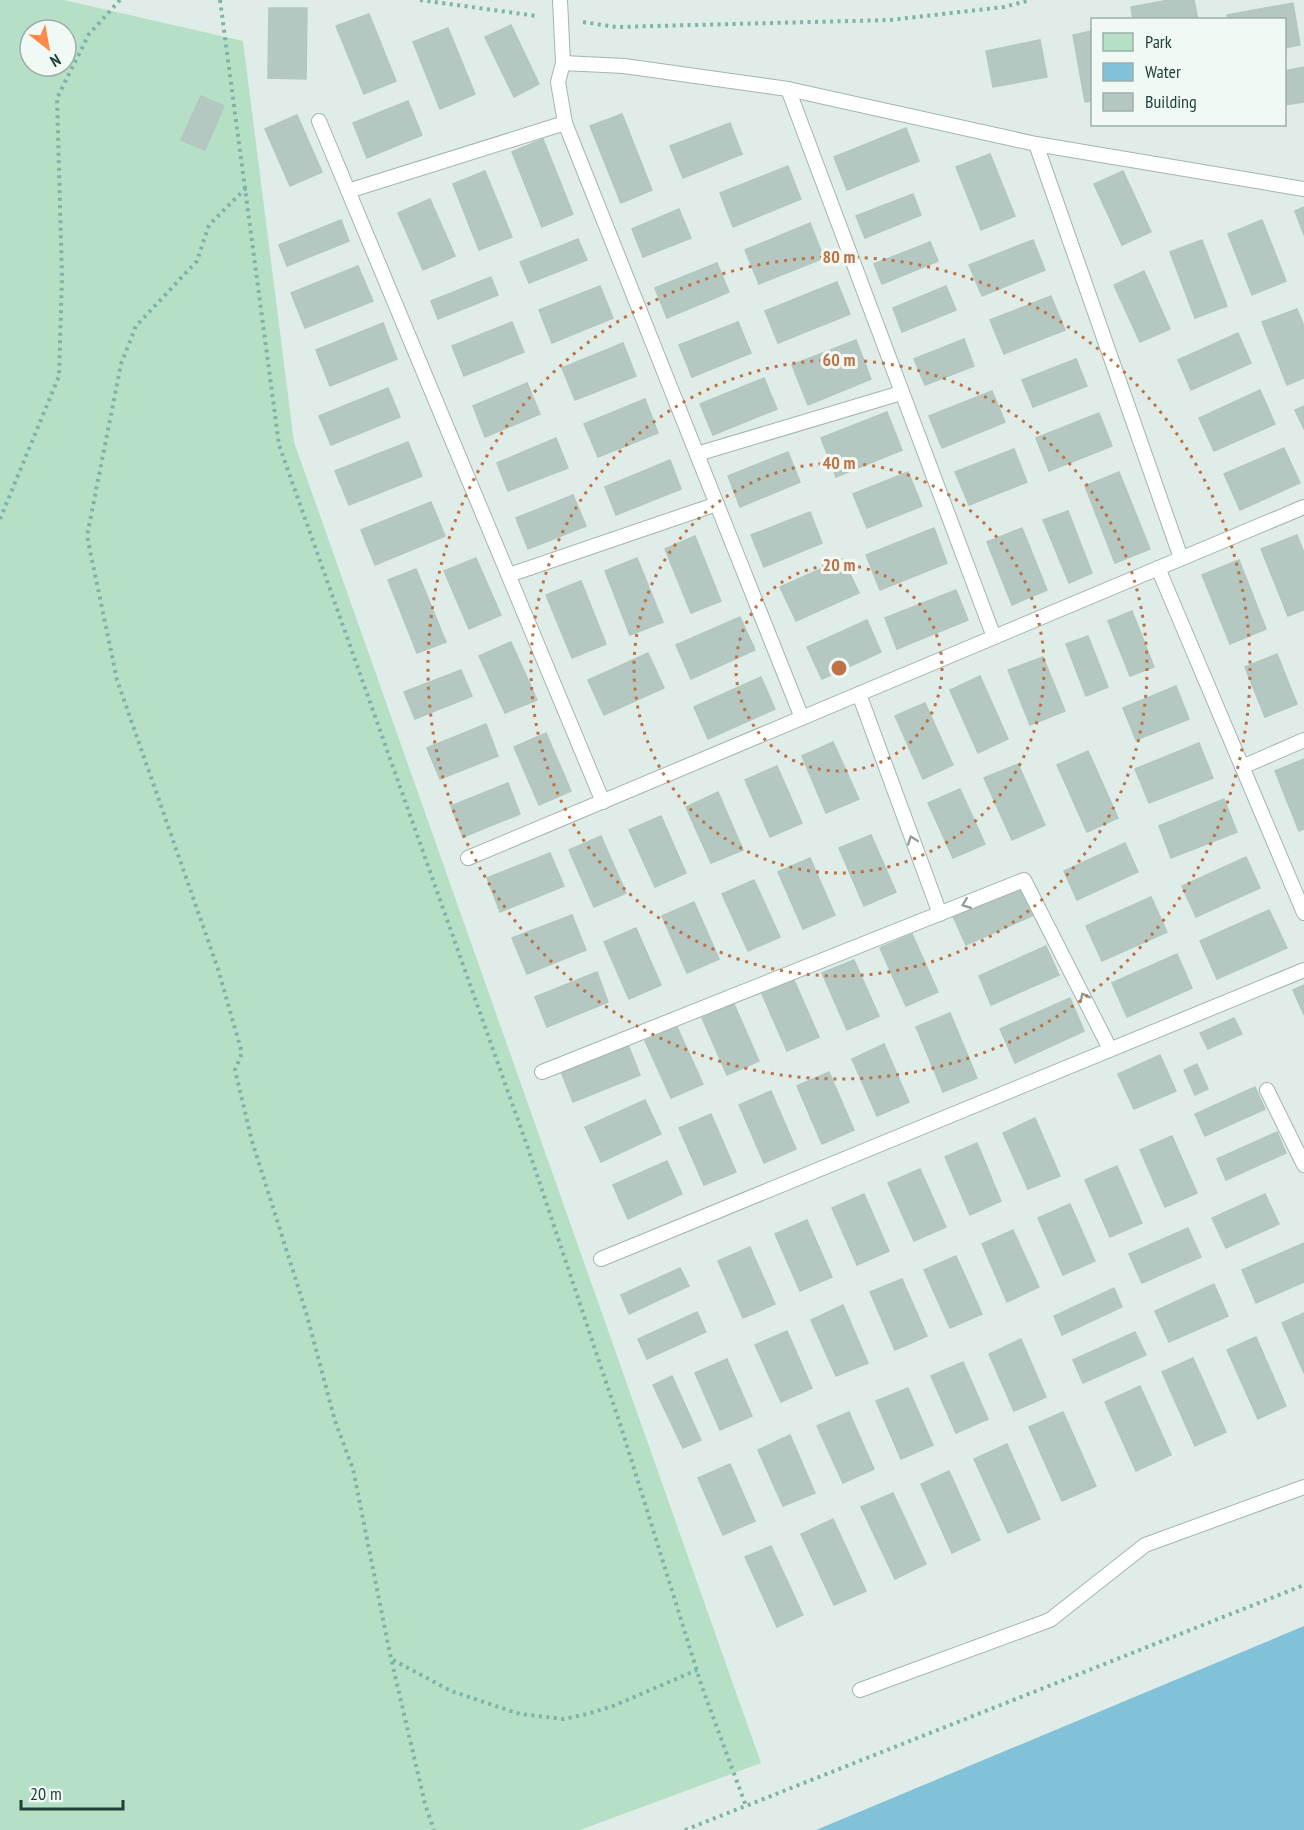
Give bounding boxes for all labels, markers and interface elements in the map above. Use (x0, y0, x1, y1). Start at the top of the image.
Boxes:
north arrow (18, 18, 78, 78)
legend (1091, 18, 1286, 126)
text: Park (1145, 30, 1172, 53)
text: N (47, 50, 65, 72)
text: Water (1145, 60, 1181, 83)
text: Building (1145, 90, 1197, 113)
text: 80 m (823, 245, 855, 268)
text: 60 m (823, 348, 855, 371)
text: 40 m (823, 451, 855, 474)
text: 20 m (823, 553, 855, 576)
centre of rings (829, 658, 849, 678)
one-way arrow (907, 835, 920, 846)
one-way arrow (961, 897, 972, 909)
one-way arrow (1079, 992, 1091, 1003)
scale bar (21, 1773, 123, 1811)
text: 20 m (30, 1782, 62, 1805)

